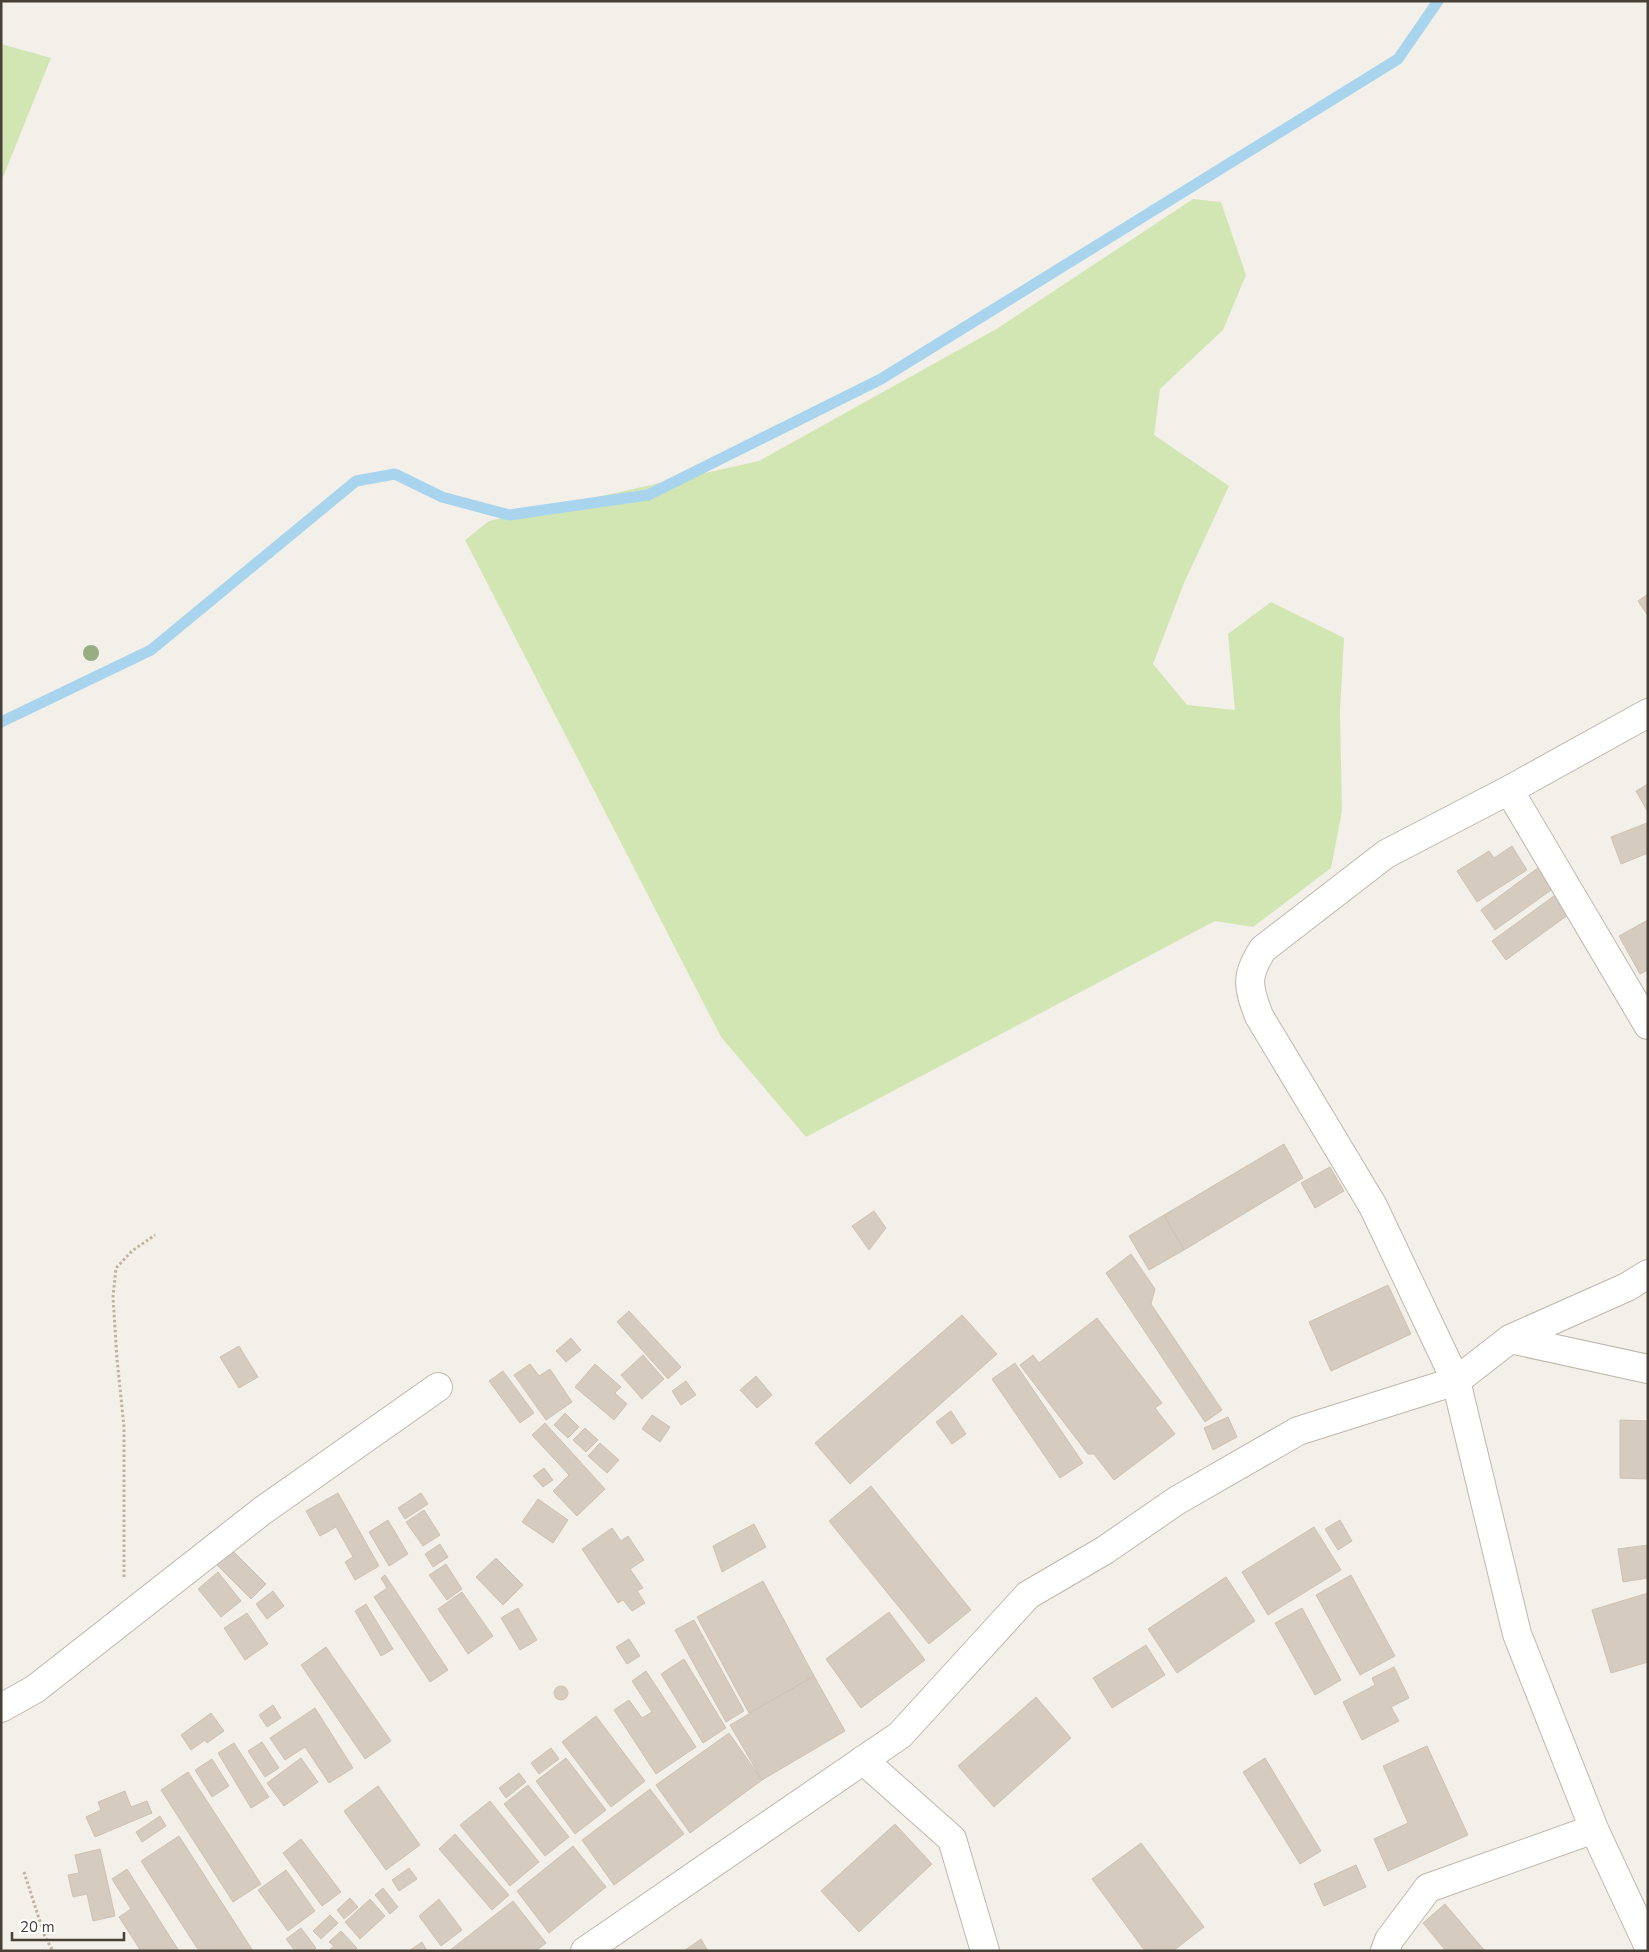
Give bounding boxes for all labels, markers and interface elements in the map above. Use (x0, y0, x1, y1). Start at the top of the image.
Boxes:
scale bar (12, 1910, 125, 1942)
text: 20 m (20, 1917, 55, 1937)

